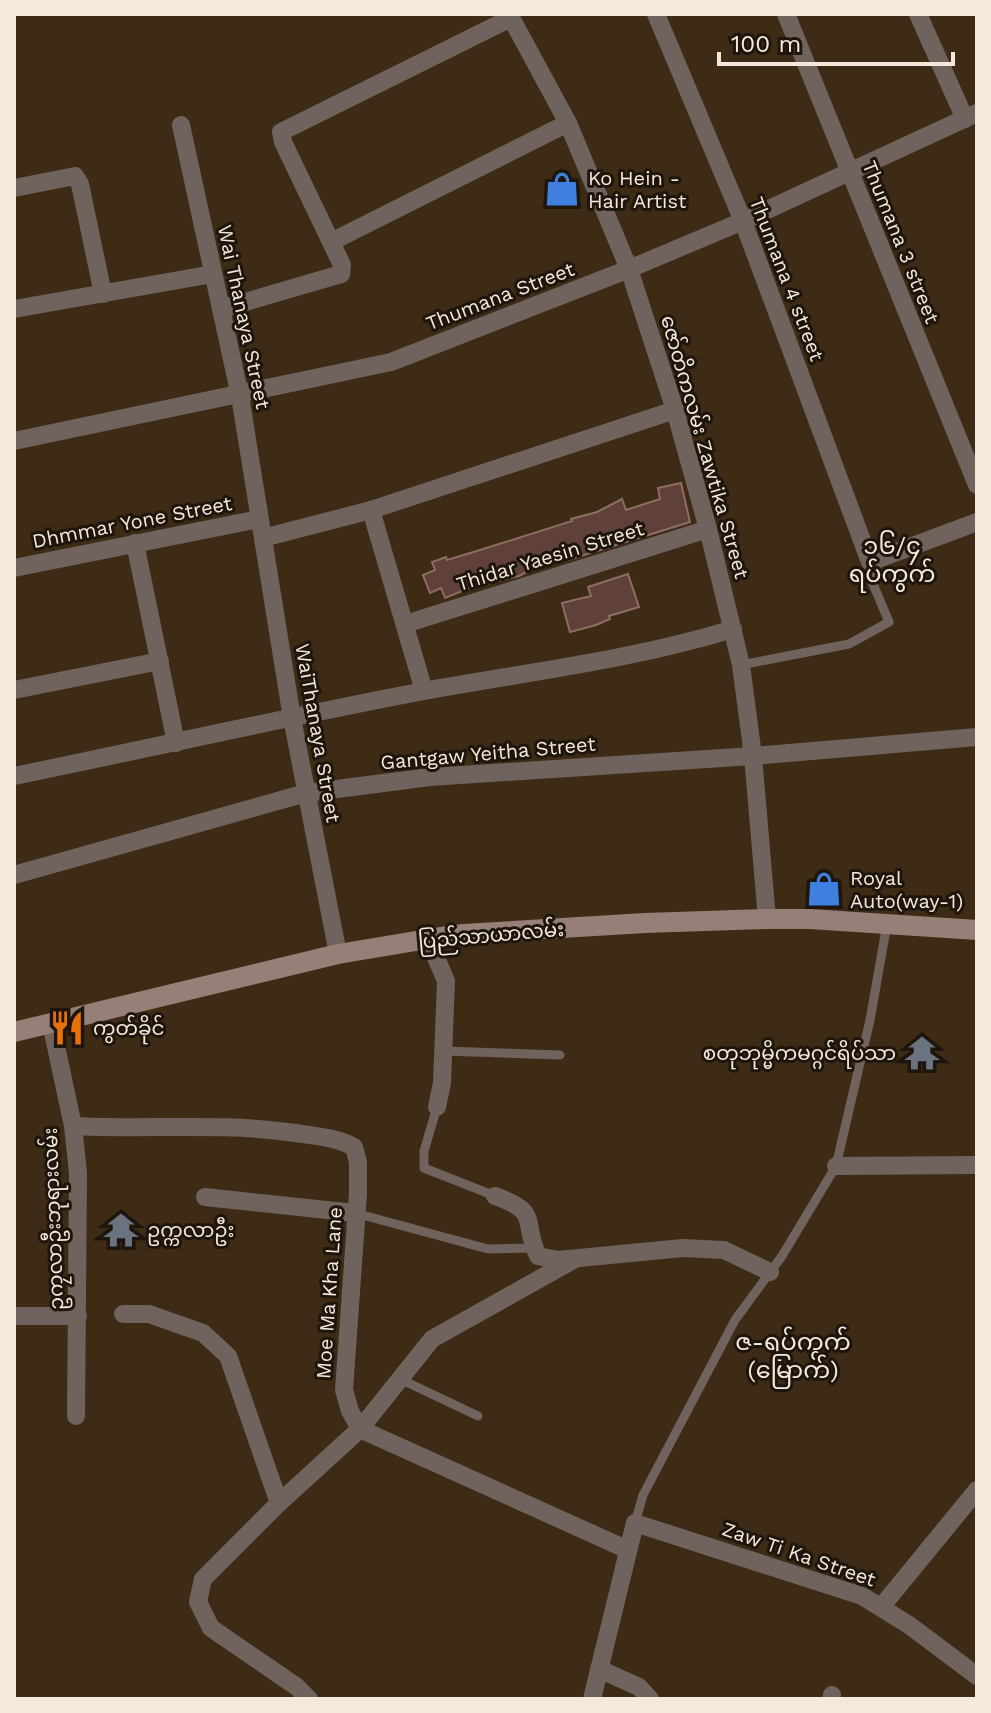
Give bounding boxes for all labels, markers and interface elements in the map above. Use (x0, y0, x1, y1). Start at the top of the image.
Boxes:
scale bar (719, 16, 953, 66)
text: 100 m (731, 30, 801, 58)
street label: Thumana 3 street (857, 157, 945, 327)
place label: Ko Hein - Hair Artist (588, 166, 687, 213)
shop icon: Ko Hein - Hair Artist (543, 170, 581, 208)
street label: Thumana 4 street (745, 194, 830, 365)
street label: Wai Thanaya Street (213, 223, 275, 412)
street label: Thumana Street (422, 256, 578, 335)
street label: ဇော်တိကလမ်း Zawtika Street (656, 312, 756, 582)
street label: Dhmmar Yone Street (30, 491, 234, 553)
street label: Thidar Yaesin Street (453, 516, 647, 596)
district label: ၁၆/၄ ရပ်ကွက် (849, 530, 935, 593)
street label: WaiThanaya Street (290, 642, 346, 825)
street label: Gantgaw Yeitha Street (379, 732, 597, 774)
place label: Royal Auto(way-1) (850, 866, 963, 913)
shop icon: Royal Auto(way-1) (805, 870, 843, 908)
street label: ပြည်သာယာလမ်း (417, 915, 565, 957)
restaurant icon: ကွတ်ခိုင် (48, 1009, 86, 1047)
place label: ကွတ်ခိုင် (93, 1014, 164, 1045)
temple icon: စတုဘုမ္မိကမဂ္ဂင်ရိပ်သာ (903, 1034, 941, 1072)
place label: စတုဘုမ္မိကမဂ္ဂင်ရိပ်သာ (703, 1039, 896, 1070)
street label: ဥကၠလာဦးဘုရားလမ်း (36, 1127, 73, 1311)
street label: Moe Ma Kha Lane (311, 1206, 347, 1380)
temple icon: ဥက္ကလာဦး (102, 1211, 140, 1249)
place label: ဥက္ကလာဦး (147, 1217, 234, 1246)
district label: ဇ-ရပ်ကွက် (မြောက်) (735, 1326, 851, 1389)
street label: Zaw Ti Ka Street (719, 1516, 880, 1592)

